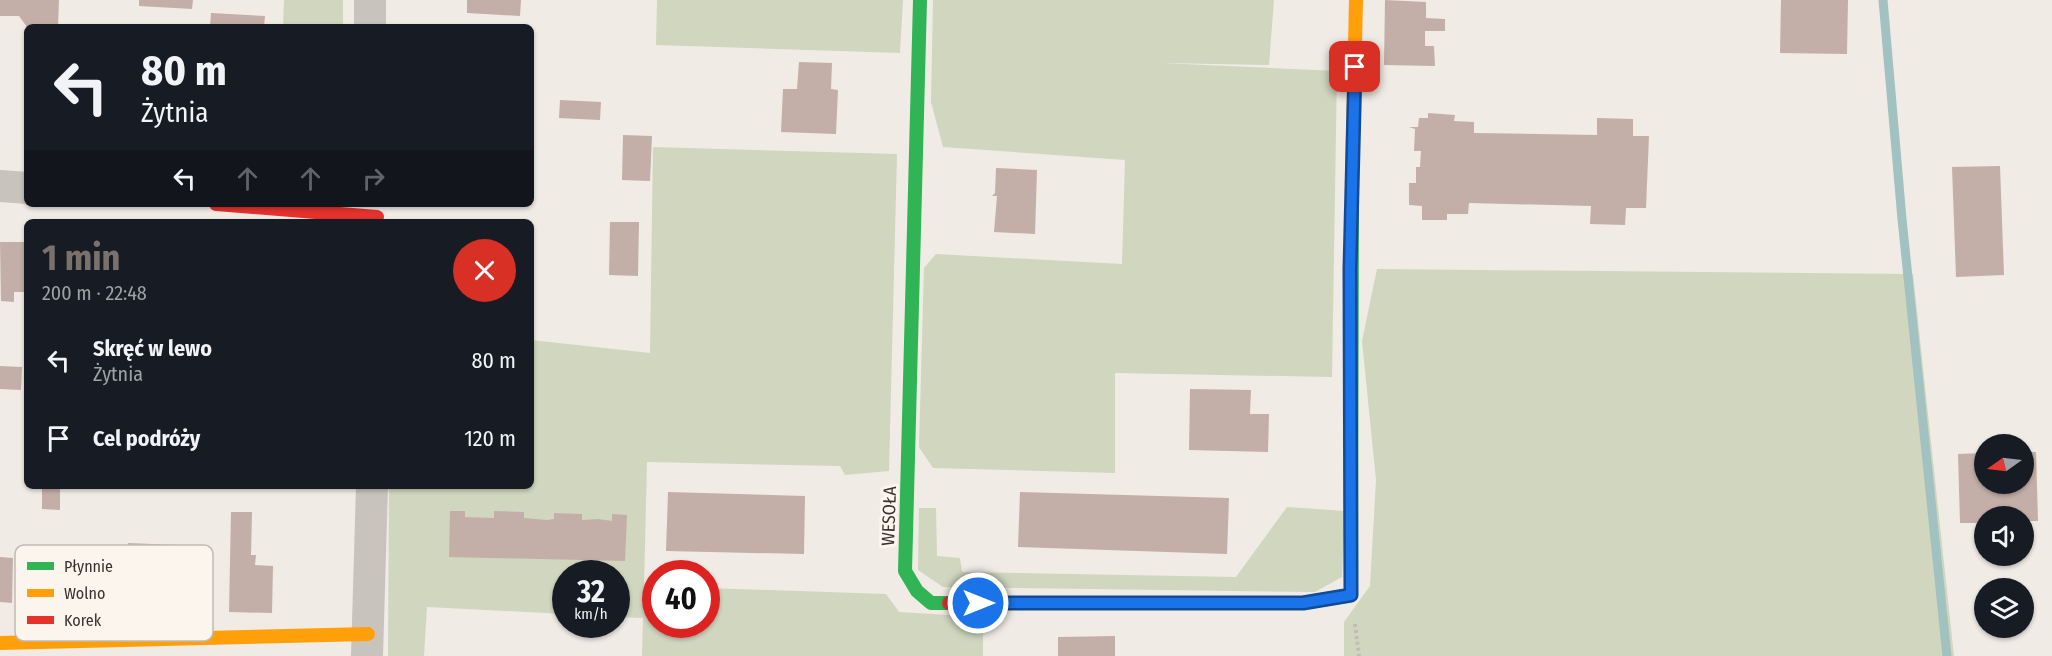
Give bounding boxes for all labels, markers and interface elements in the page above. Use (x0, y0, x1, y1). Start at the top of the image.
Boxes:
pin (1329, 41, 1380, 92)
text: 80 m (141, 46, 227, 96)
icon: left (42, 48, 120, 126)
icon: arrive (1338, 50, 1371, 83)
text: Żytnia (141, 97, 208, 129)
icon: left (168, 162, 201, 195)
icon: ahead (231, 162, 264, 195)
icon: ahead (294, 162, 327, 195)
icon: right (357, 162, 390, 195)
text: 1 min (42, 236, 120, 280)
button: close (453, 239, 516, 302)
text: 200 m · 22:48 (42, 281, 147, 305)
text: Skręć w lewo (93, 335, 212, 362)
icon: left (42, 344, 75, 377)
text: 80 m (471, 347, 516, 374)
text: Żytnia (93, 362, 143, 386)
icon: arrive (42, 422, 75, 455)
text: Cel podróży (93, 425, 200, 452)
text: 120 m (464, 425, 516, 452)
north arrow (1974, 434, 2034, 494)
map controls (1974, 434, 2034, 638)
street label: WESOŁA (877, 485, 901, 546)
button: sound (1974, 506, 2034, 566)
legend (15, 545, 213, 641)
text: Płynnie (64, 557, 113, 576)
speed limit sign: 40 (642, 560, 720, 638)
position arrow (946, 571, 1010, 635)
text: 32 (577, 574, 605, 610)
button: layers (1974, 578, 2034, 638)
text: Wolno (64, 584, 105, 603)
text: km/h (574, 605, 608, 623)
text: Korek (64, 611, 102, 630)

